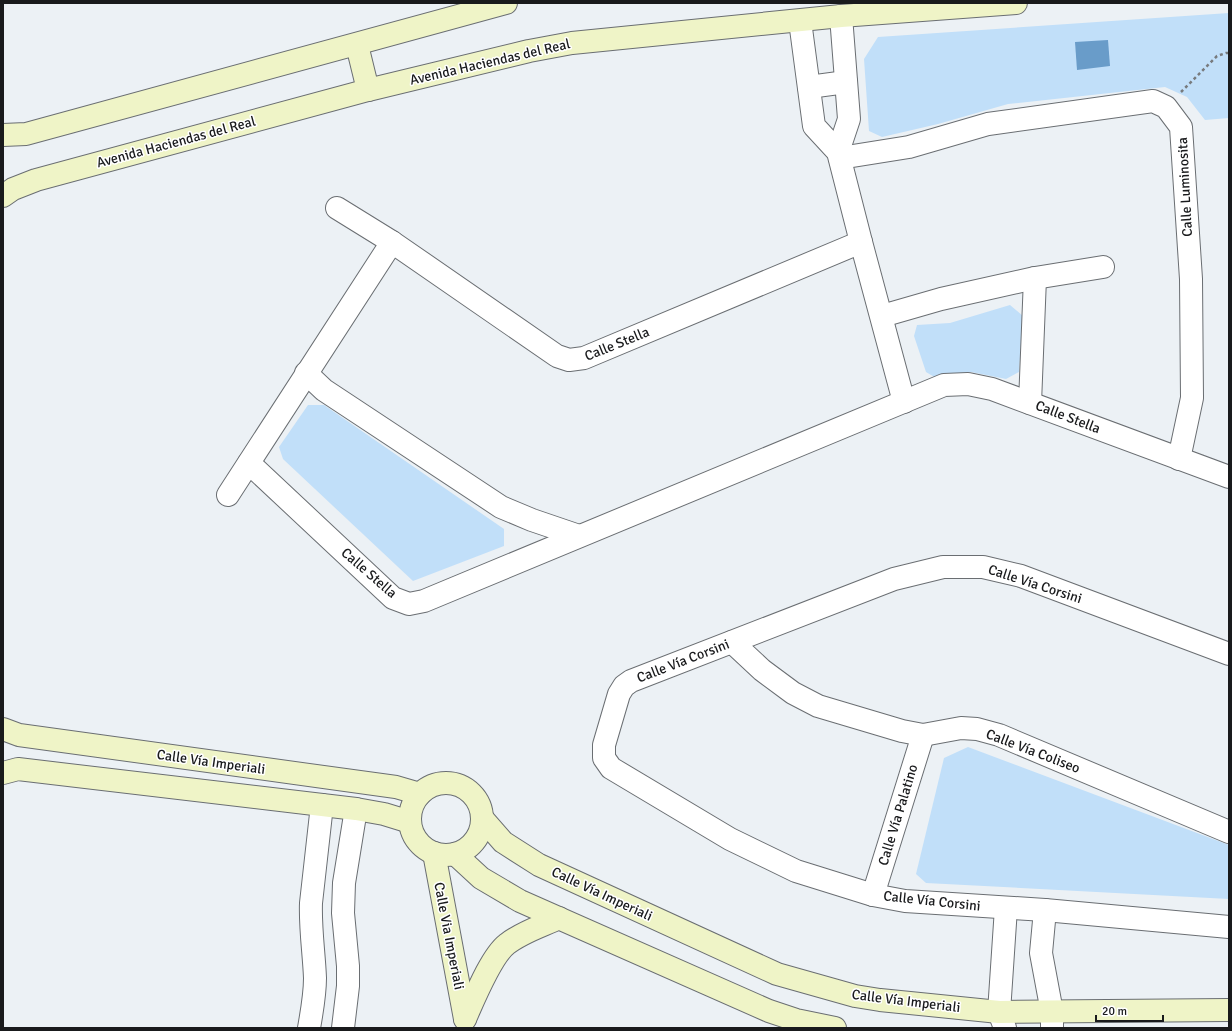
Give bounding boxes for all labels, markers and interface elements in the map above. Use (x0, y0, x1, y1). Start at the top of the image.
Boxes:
street label: Avenida Haciendas del Real (408, 35, 572, 89)
street label: Avenida Haciendas del Real (95, 113, 257, 171)
street label: Calle Luminosita (1174, 137, 1196, 237)
street label: Calle Stella (582, 323, 652, 365)
street label: Calle Stella (1033, 397, 1103, 437)
street label: Calle Stella (338, 544, 400, 602)
street label: Calle Vía Corsini (986, 561, 1084, 607)
street label: Calle Vía Corsini (634, 636, 732, 686)
street label: Calle Vía Coliseo (984, 725, 1082, 777)
street label: Calle Vía Imperiali (156, 746, 266, 778)
street label: Calle Vía Palatino (875, 762, 921, 868)
street label: Calle Vía Imperiali (549, 863, 655, 925)
street label: Calle Via Imperiali (430, 881, 468, 991)
street label: Calle Vía Corsini (883, 887, 981, 915)
street label: Calle Vía Imperiali (851, 986, 961, 1016)
scale bar (1096, 997, 1163, 1023)
text: 20 m (1102, 1004, 1127, 1019)

